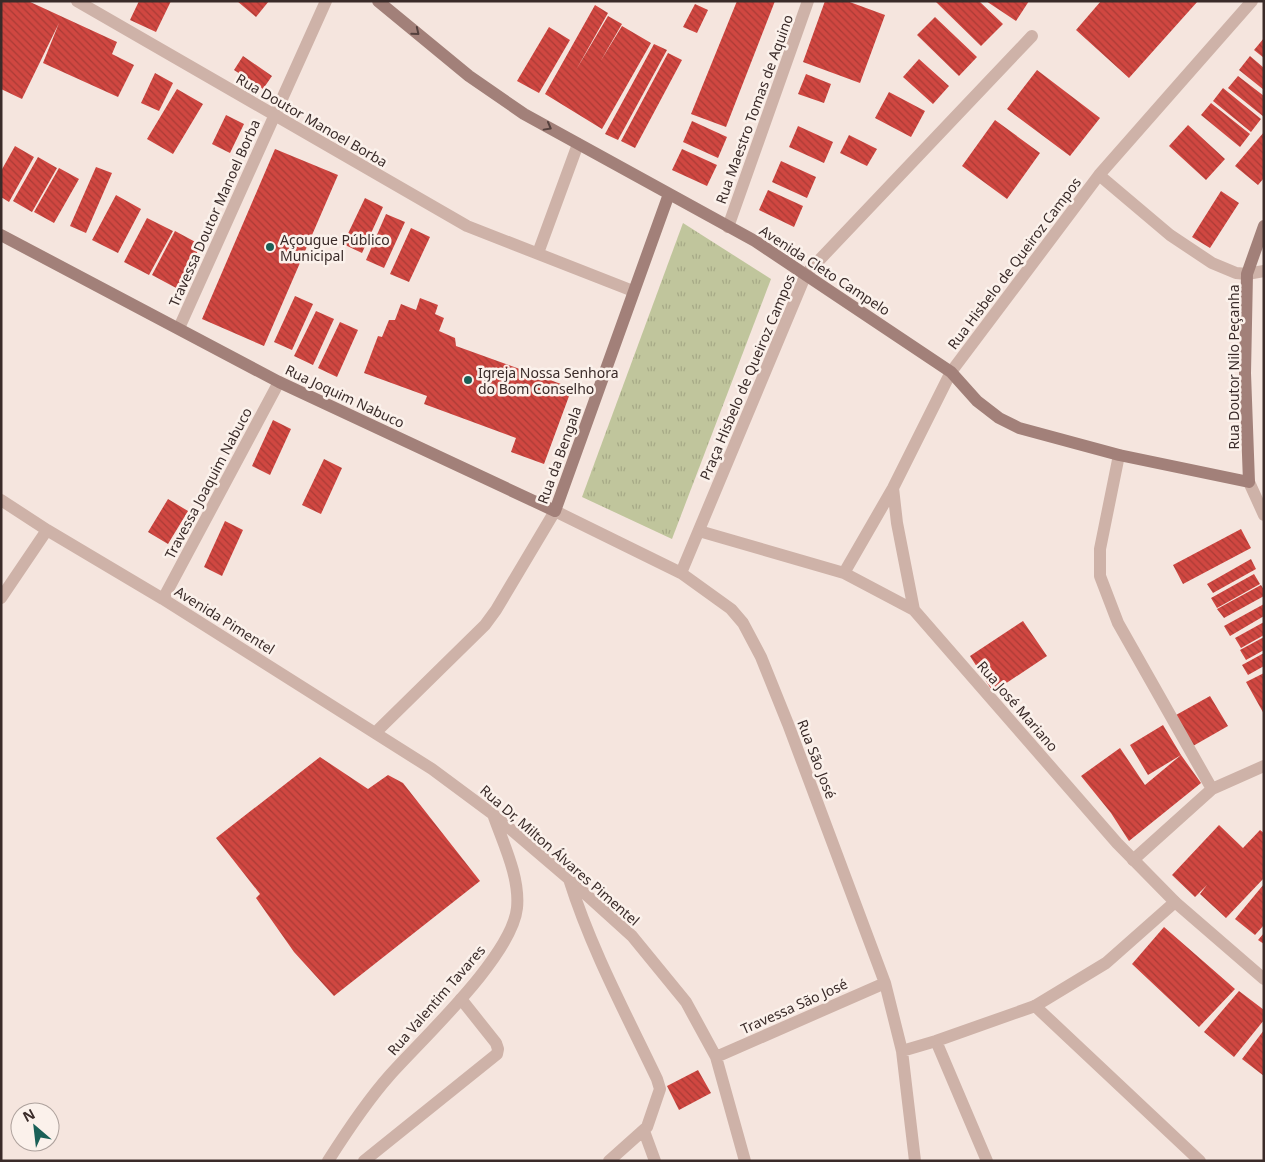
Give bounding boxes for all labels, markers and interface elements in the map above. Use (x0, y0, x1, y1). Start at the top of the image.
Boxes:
street label: Rua Maestro Tomas de Aquino (711, 12, 797, 206)
one-way arrow (410, 27, 419, 35)
street label: Rua Doutor Manoel Borba (233, 69, 391, 171)
street label: Travessa Doutor Manoel Borba (164, 116, 264, 310)
one-way arrow (542, 121, 551, 131)
street label: Rua Hisbelo de Queiroz Campos (943, 173, 1085, 353)
street label: Avenida Cleto Campelo (756, 221, 894, 319)
place label: Açougue Público Municipal (280, 230, 390, 265)
marker: Açougue Público Municipal (264, 241, 276, 253)
street label: Praça Hisbelo de Queiroz Campos (695, 271, 799, 483)
street label: Rua Doutor Nilo Peçanha (1224, 284, 1243, 450)
street label: Rua Joquim Nabuco (282, 360, 408, 432)
place label: Igreja Nossa Senhora do Bom Conselho (478, 363, 619, 398)
marker: Igreja Nossa Senhora do Bom Conselho (462, 374, 474, 386)
street label: Travessa Joaquim Nabuco (160, 404, 256, 562)
street label: Rua da Bengala (533, 404, 585, 506)
street label: Avenida Pimentel (171, 582, 279, 658)
street label: Rua José Mariano (973, 657, 1063, 755)
street label: Rua São José (793, 717, 841, 801)
street label: Rua Dr, Milton Álvares Pimentel (476, 780, 644, 930)
street label: Rua Valentim Tavares (383, 941, 489, 1059)
street label: Travessa São José (738, 974, 850, 1038)
north arrow (10, 1102, 60, 1152)
text: N (19, 1104, 38, 1126)

